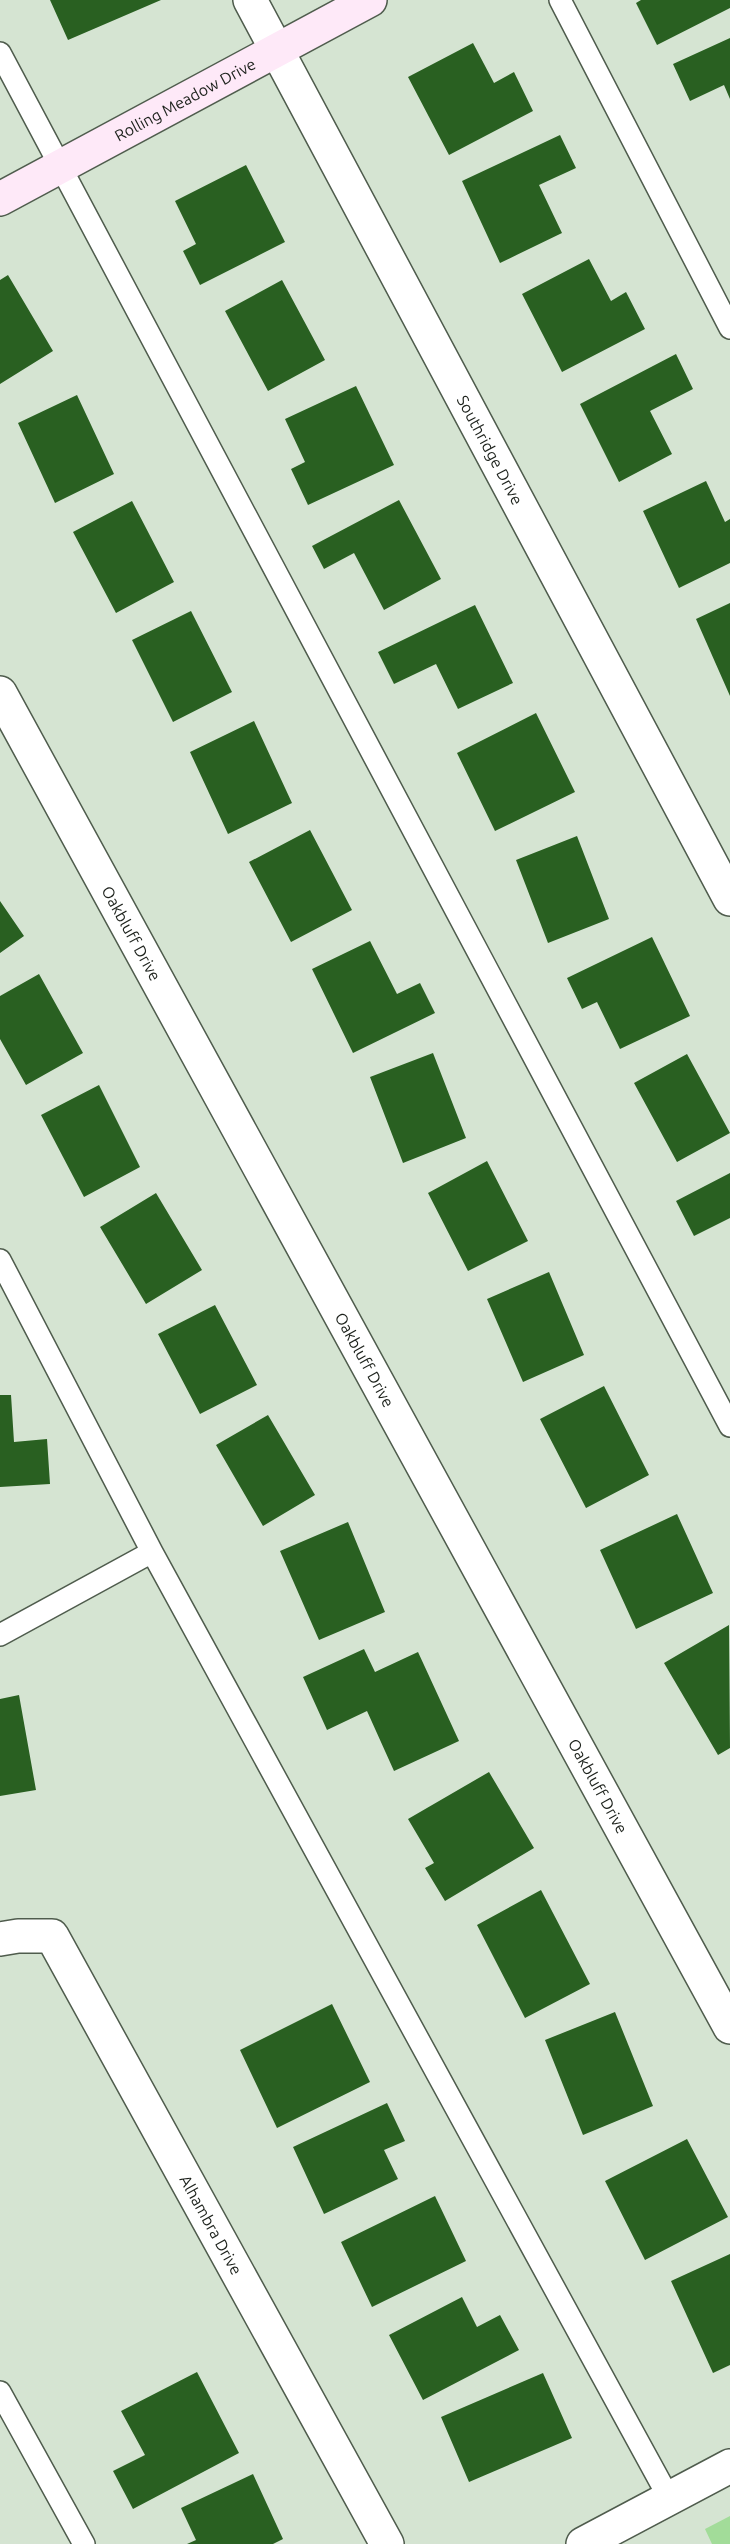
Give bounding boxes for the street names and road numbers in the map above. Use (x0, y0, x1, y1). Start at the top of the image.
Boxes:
street label: Rolling Meadow Drive (111, 54, 258, 145)
street label: Southridge Drive (454, 392, 527, 508)
street label: Oakbluff Drive (98, 883, 165, 984)
street label: Oakbluff Drive (332, 1309, 398, 1410)
street label: Oakbluff Drive (565, 1736, 631, 1837)
street label: Alhambra Drive (176, 2172, 246, 2278)

